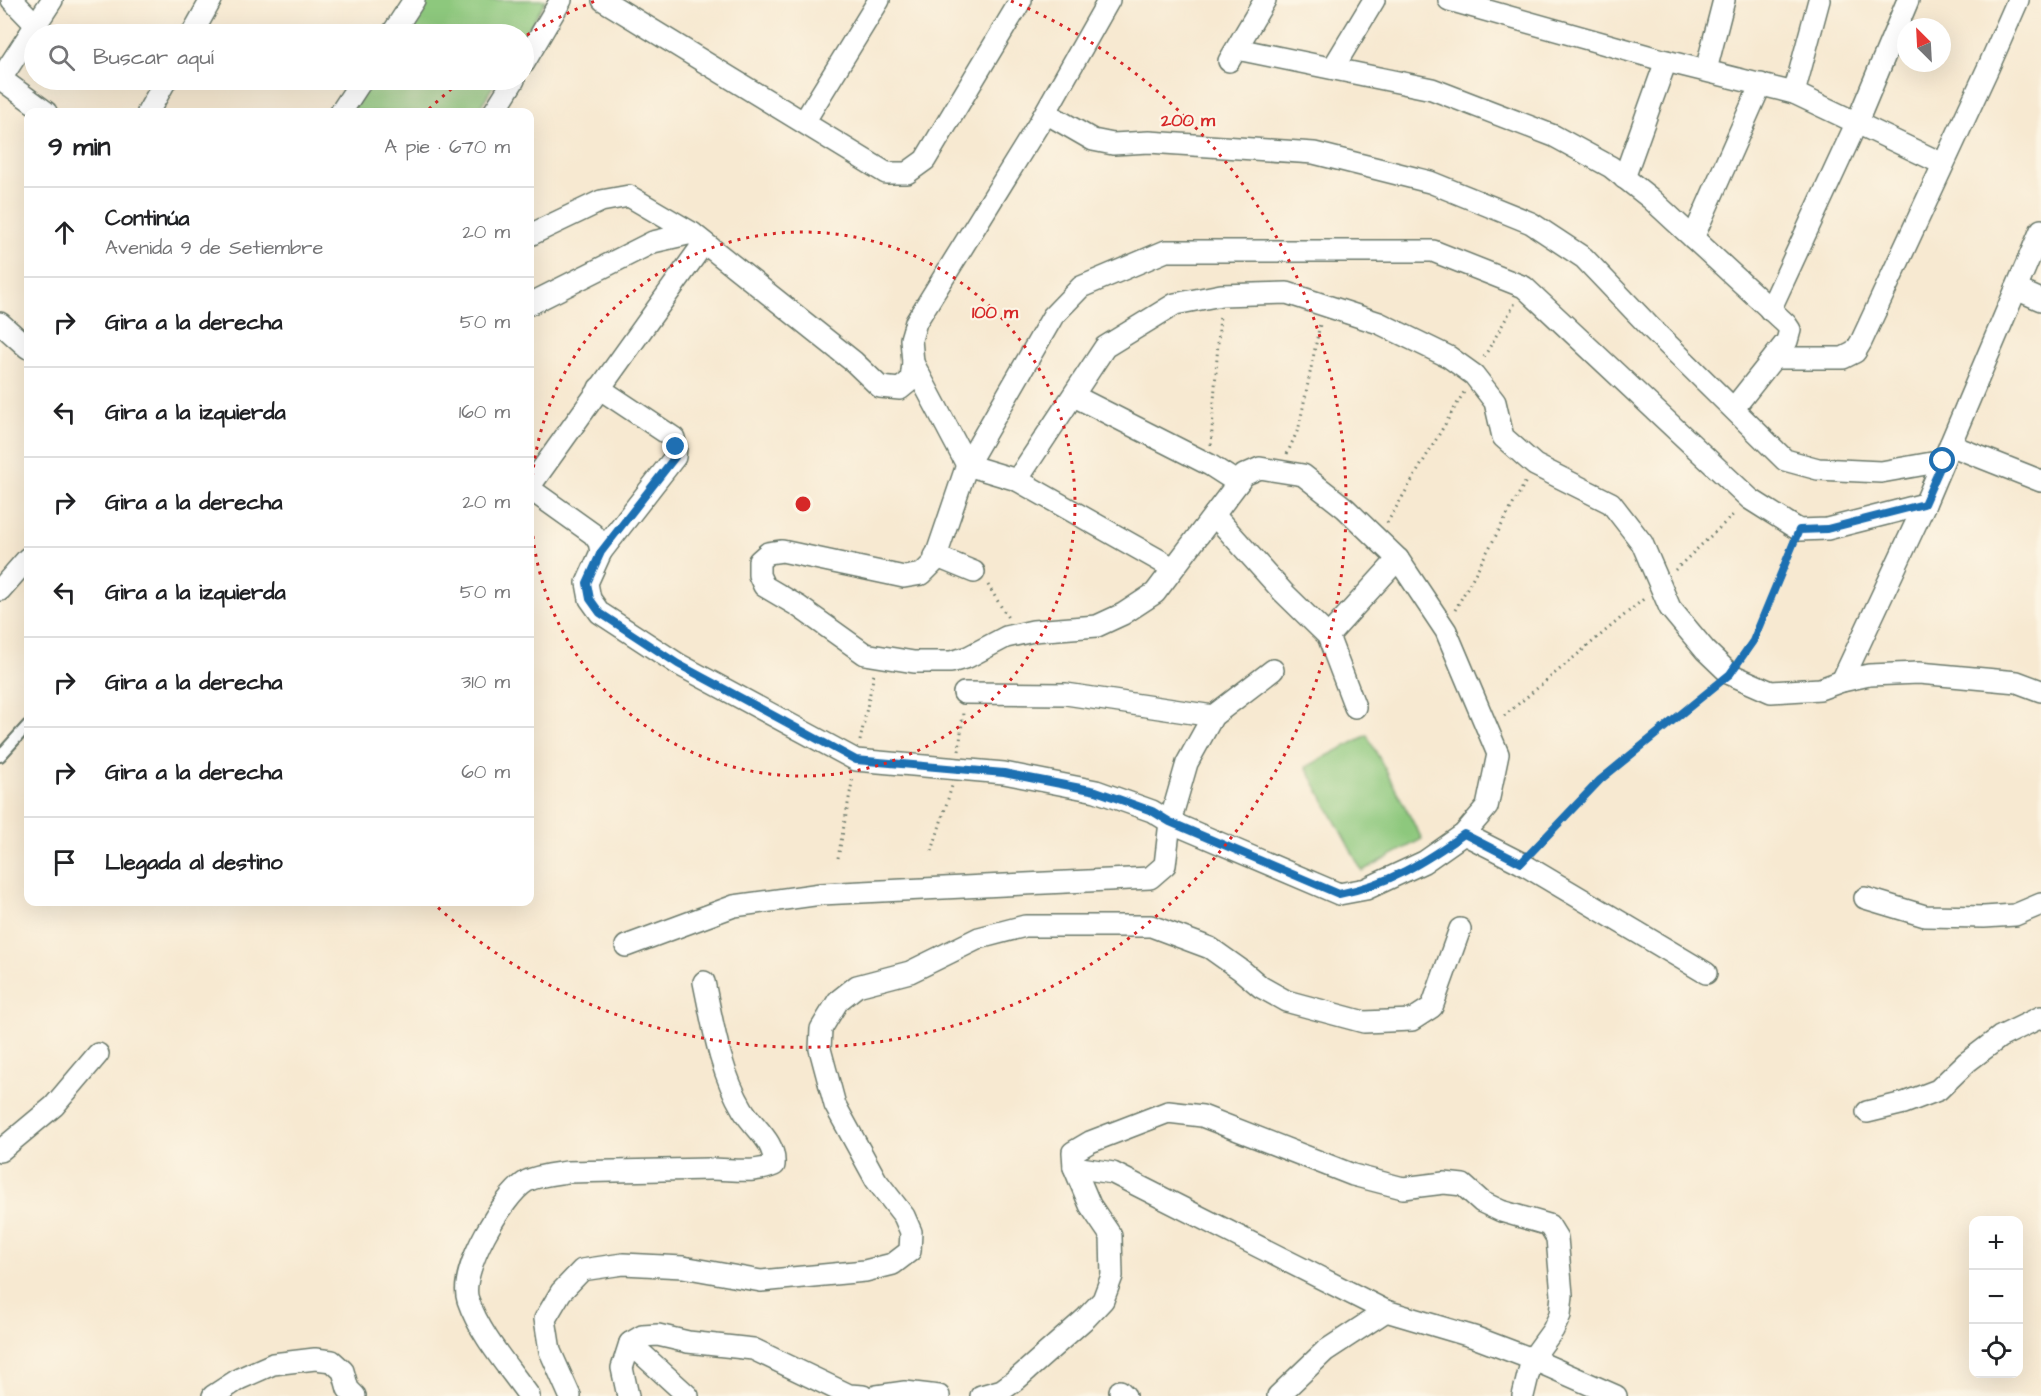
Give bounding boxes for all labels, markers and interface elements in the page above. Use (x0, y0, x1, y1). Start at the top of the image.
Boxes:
north arrow (1897, 18, 1951, 72)
search box (24, 24, 534, 90)
icon: search (45, 41, 78, 74)
text: Buscar aquí (93, 42, 214, 73)
text: 200 m (1160, 108, 1216, 133)
text: 9 min (48, 129, 110, 165)
text: A pie · 670 m (384, 133, 510, 161)
text: Continúa (105, 203, 190, 234)
icon: ahead (48, 216, 81, 249)
text: 20 m (462, 218, 510, 246)
text: Avenida 9 de Setiembre (105, 234, 323, 262)
text: 100 m (972, 300, 1019, 325)
icon: right (48, 306, 81, 339)
text: Gira a la derecha (105, 307, 282, 338)
text: 50 m (460, 308, 510, 336)
icon: left (48, 396, 81, 429)
text: Gira a la izquierda (105, 397, 286, 428)
text: 160 m (459, 398, 510, 426)
route end (662, 433, 688, 459)
route start (1929, 447, 1955, 473)
icon: right (48, 486, 81, 519)
text: Gira a la derecha (105, 487, 282, 518)
text: 20 m (462, 488, 510, 516)
centre of rings (793, 494, 813, 514)
icon: left (48, 576, 81, 609)
text: Gira a la izquierda (105, 577, 286, 608)
text: 50 m (460, 578, 510, 606)
icon: right (48, 666, 81, 699)
text: Gira a la derecha (105, 667, 282, 698)
text: 310 m (461, 668, 510, 696)
icon: right (48, 756, 81, 789)
text: Gira a la derecha (105, 757, 282, 788)
text: 60 m (461, 758, 510, 786)
icon: arrive (48, 846, 81, 879)
text: Llegada al destino (105, 847, 283, 878)
map controls (1969, 1216, 2023, 1378)
button: + (1969, 1216, 2023, 1270)
button: − (1969, 1270, 2023, 1324)
button: locate (1969, 1324, 2023, 1378)

